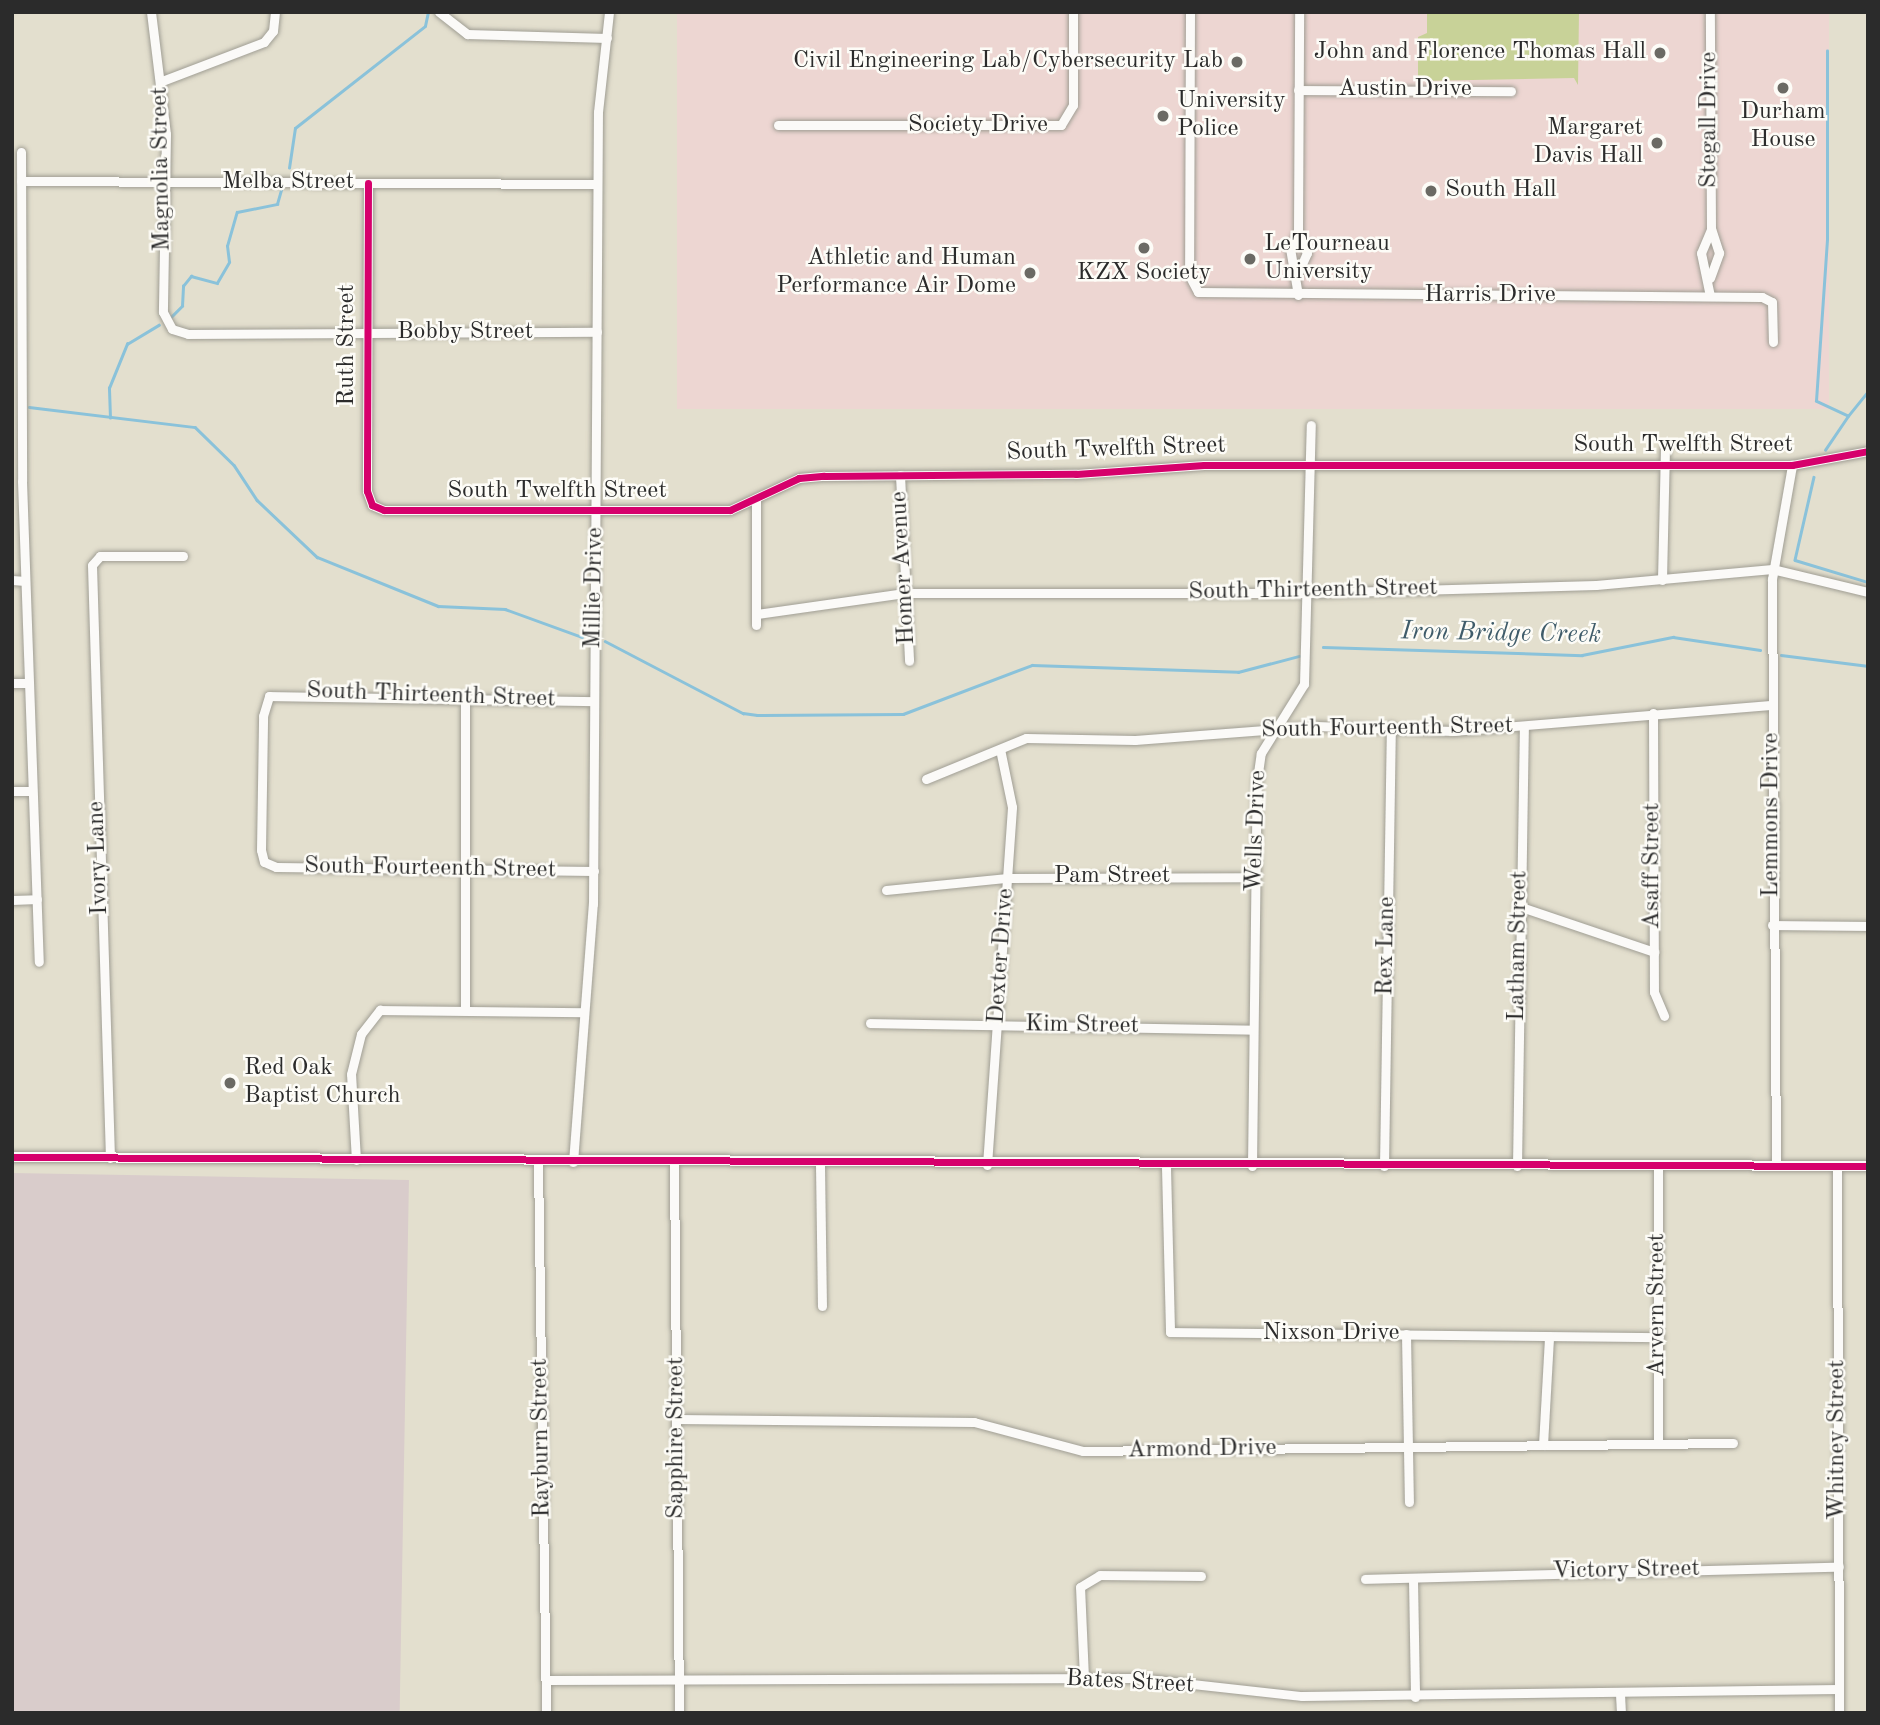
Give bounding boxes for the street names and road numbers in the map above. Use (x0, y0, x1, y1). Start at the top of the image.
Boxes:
street label: Stegall Drive (1696, 52, 1724, 188)
street label: Austin Drive (1338, 76, 1472, 104)
street label: Magnolia Street (146, 86, 178, 252)
street label: Society Drive (908, 112, 1048, 140)
street label: Melba Street (222, 169, 354, 197)
street label: Harris Drive (1424, 282, 1556, 310)
street label: Ruth Street (334, 284, 362, 406)
street label: Bobby Street (397, 319, 533, 347)
street label: South Twelfth Street (1006, 432, 1226, 468)
street label: South Twelfth Street (1573, 432, 1793, 460)
street label: South Twelfth Street (447, 478, 667, 506)
street label: Homer Avenue (886, 491, 922, 645)
street label: Millie Drive (580, 527, 610, 649)
street label: South Thirteenth Street (1188, 574, 1438, 608)
street label: South Thirteenth Street (306, 677, 556, 715)
street label: South Fourteenth Street (1261, 712, 1513, 746)
street label: Lemmons Drive (1758, 733, 1786, 897)
street label: Wells Drive (1240, 769, 1274, 893)
street label: Ivory Lane (83, 800, 115, 916)
street label: Asaff Street (1639, 803, 1667, 929)
street label: South Fourteenth Street (304, 852, 556, 886)
street label: Pam Street (1054, 863, 1170, 891)
street label: Latham Street (1503, 870, 1535, 1022)
street label: Dexter Drive (983, 887, 1021, 1025)
street label: Rex Lane (1372, 896, 1402, 996)
street label: Kim Street (1025, 1011, 1139, 1041)
street label: Arvern Street (1644, 1233, 1672, 1377)
street label: Nixson Drive (1262, 1320, 1400, 1348)
street label: Sapphire Street (663, 1357, 691, 1519)
street label: Rayburn Street (526, 1358, 558, 1518)
street label: Whitney Street (1824, 1360, 1852, 1520)
street label: Armond Drive (1127, 1434, 1277, 1466)
street label: Victory Street (1552, 1555, 1700, 1587)
street label: Bates Street (1065, 1665, 1195, 1701)

